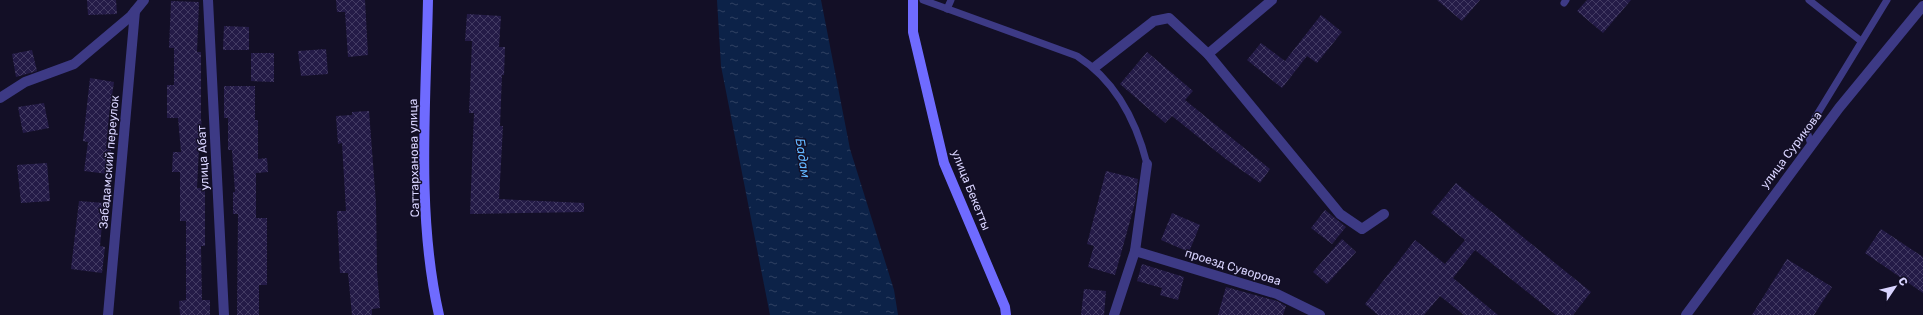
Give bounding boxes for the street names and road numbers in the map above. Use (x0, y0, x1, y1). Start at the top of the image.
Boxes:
street label: Забадамский переулок (96, 94, 122, 229)
street label: Саттарханова улица (406, 98, 422, 218)
street label: улица Сурикова (1757, 109, 1825, 191)
street label: улица Абат (194, 125, 212, 191)
street label: улица Бекетты (948, 148, 994, 232)
street label: проезд Суворова (1183, 246, 1283, 288)

